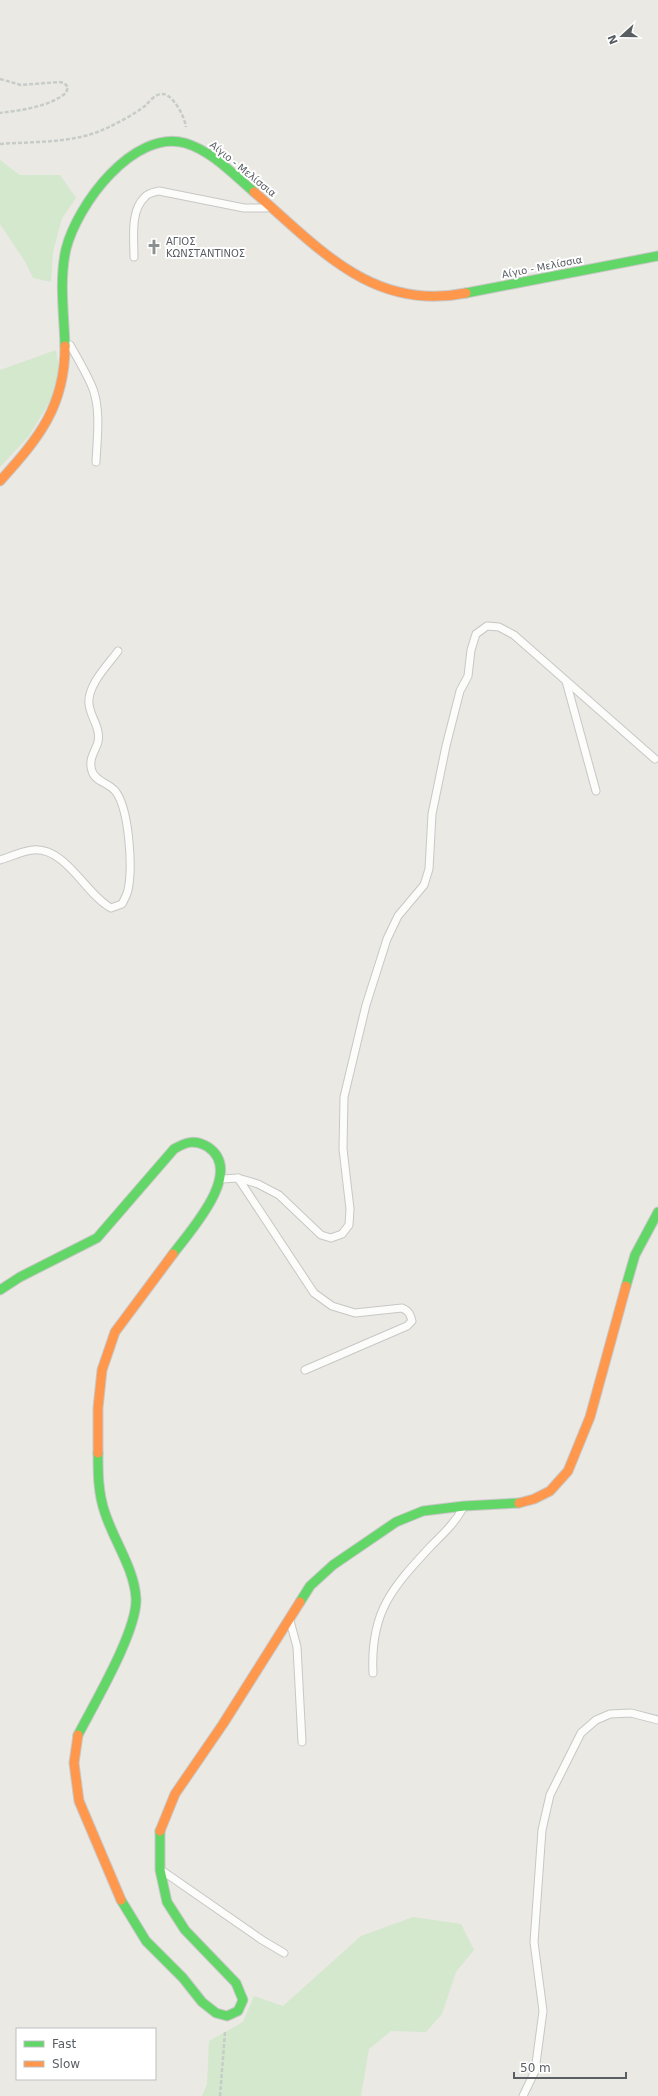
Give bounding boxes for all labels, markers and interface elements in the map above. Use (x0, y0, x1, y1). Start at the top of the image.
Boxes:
north arrow (602, 16, 642, 56)
text: N (605, 33, 621, 46)
street label: Αίγιο - Μελίσσια (208, 139, 278, 199)
place label: ΑΓΙΟΣ ΚΩΝΣΤΑΝΤΙΝΟΣ (166, 236, 245, 259)
church icon: ΑΓΙΟΣ ΚΩΝΣΤΑΝΤΙΝΟΣ (145, 238, 163, 256)
street label: Αίγιο - Μελίσσια (501, 254, 583, 280)
legend (16, 2028, 156, 2080)
text: Fast (52, 2037, 76, 2051)
scale bar (514, 2054, 626, 2080)
text: Slow (52, 2057, 80, 2071)
text: 50 m (520, 2061, 551, 2075)

